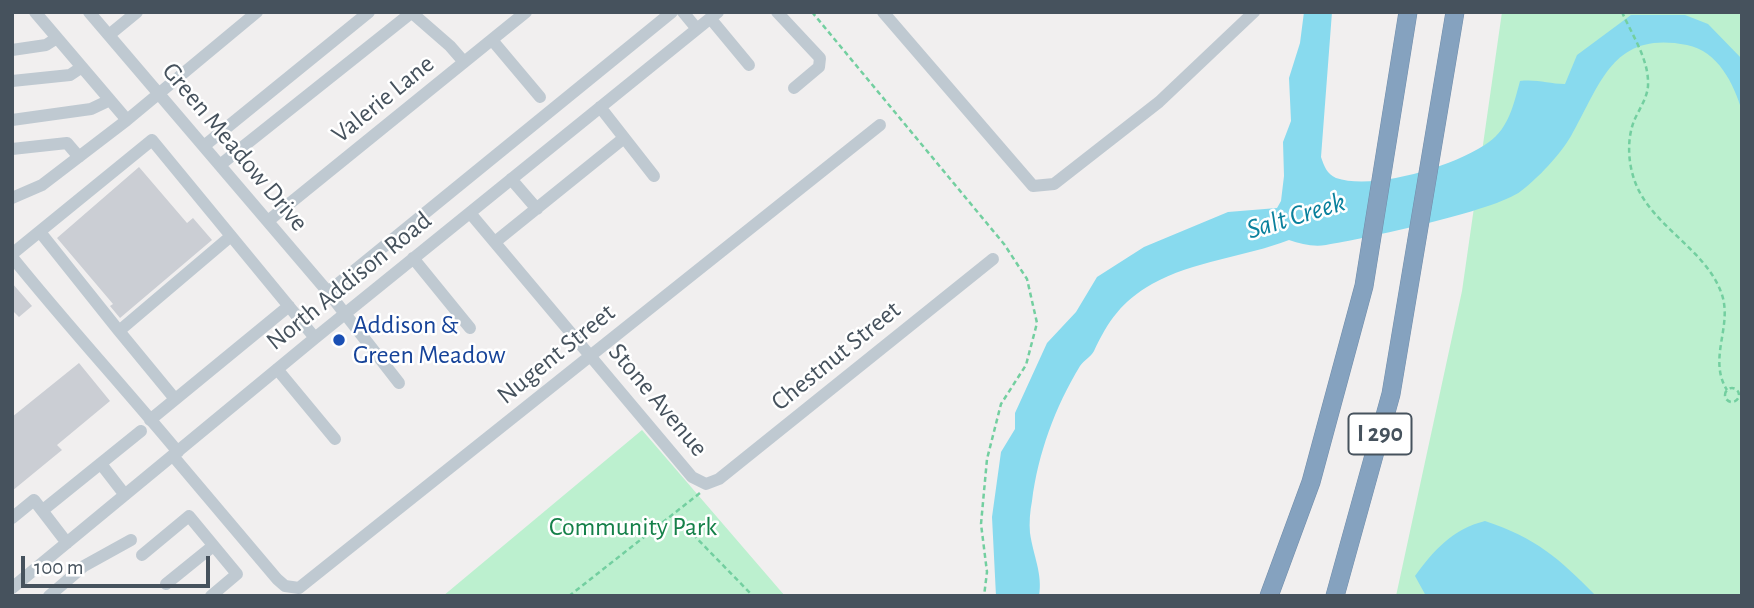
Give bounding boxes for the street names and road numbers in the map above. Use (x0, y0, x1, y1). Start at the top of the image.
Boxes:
street label: Valerie Lane (326, 48, 440, 150)
street label: Green Meadow Drive (155, 56, 315, 238)
street label: North Addison Road (260, 205, 438, 357)
street label: Chestnut Street (765, 294, 907, 418)
street label: Nugent Street (491, 297, 621, 411)
street label: Stone Avenue (602, 337, 714, 463)
road number: I 290 (1348, 414, 1412, 454)

